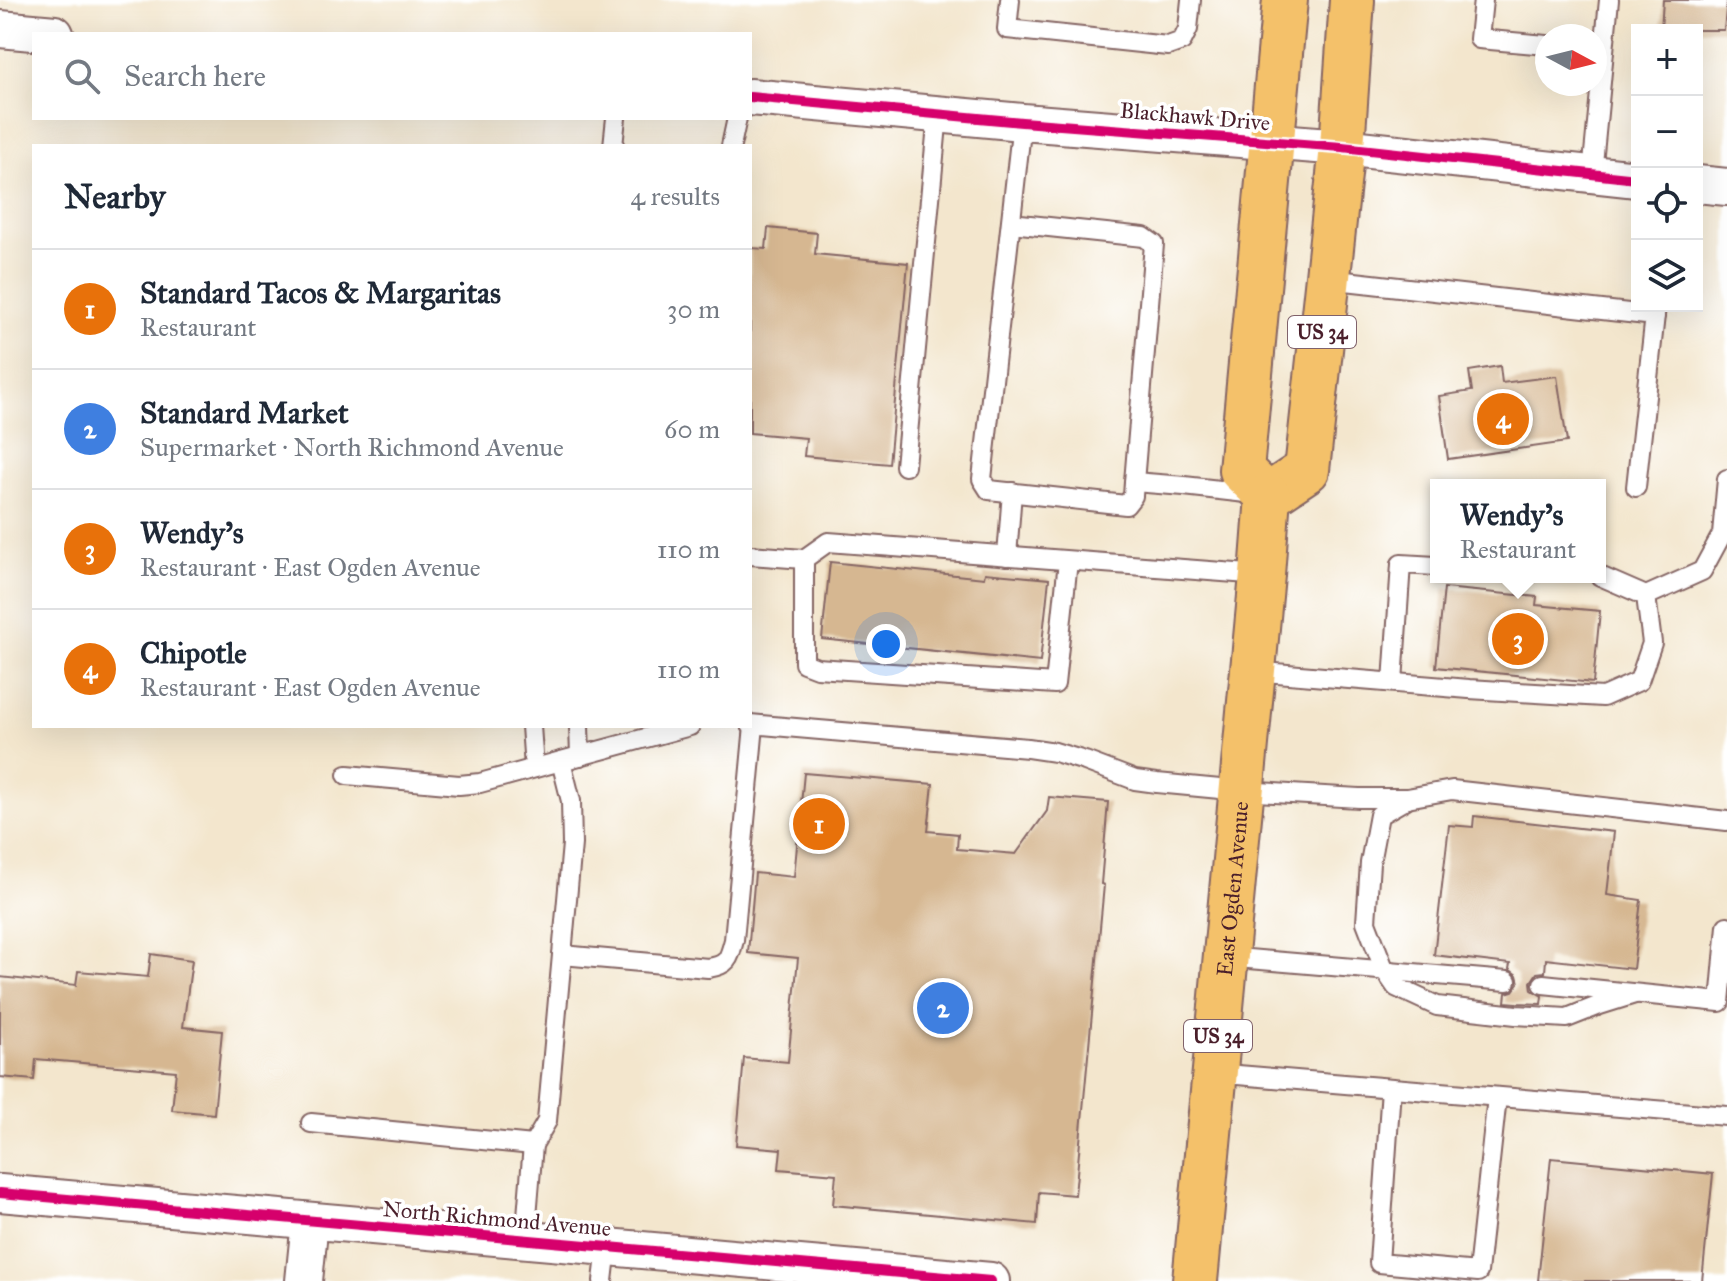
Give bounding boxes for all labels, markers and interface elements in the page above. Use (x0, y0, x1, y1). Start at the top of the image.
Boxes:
north arrow (1535, 24, 1607, 96)
map controls (1631, 24, 1703, 312)
button: + (1631, 24, 1703, 96)
search box (32, 32, 752, 120)
icon: search (60, 54, 104, 98)
text: Search here (124, 58, 266, 94)
street label: Blackhawk Drive (1119, 96, 1271, 137)
button: − (1631, 96, 1703, 168)
button: locate (1631, 168, 1703, 240)
text: Nearby (64, 176, 166, 217)
text: 4 results (631, 180, 720, 212)
button: layers (1631, 240, 1703, 312)
text: Standard Tacos & Margaritas (140, 275, 501, 311)
text: 1 (85, 293, 95, 325)
text: 30 m (667, 293, 720, 325)
text: Restaurant (140, 311, 256, 343)
road number: US 34 (1288, 316, 1356, 348)
pin: 4 (1477, 389, 1529, 449)
text: Standard Market (140, 395, 349, 431)
text: 2 (84, 413, 96, 445)
text: 60 m (664, 413, 720, 445)
text: Supermarket · North Richmond Avenue (140, 431, 564, 463)
popup (1430, 479, 1606, 583)
text: Wendy's (1460, 497, 1563, 533)
text: Wendy's (140, 515, 244, 551)
text: 3 (85, 533, 95, 565)
text: 110 m (657, 533, 720, 565)
text: Restaurant (1460, 533, 1576, 565)
text: Restaurant · East Ogden Avenue (140, 551, 481, 583)
pin: 3 (1492, 609, 1544, 669)
your location (866, 624, 906, 664)
text: Chipotle (140, 635, 247, 671)
text: 4 (83, 653, 97, 685)
text: 110 m (657, 653, 720, 685)
text: Restaurant · East Ogden Avenue (140, 671, 481, 703)
pin: 1 (793, 794, 845, 854)
street label: East Ogden Avenue (1211, 800, 1254, 978)
pin: 2 (917, 978, 969, 1038)
road number: US 34 (1184, 1020, 1252, 1052)
street label: North Richmond Avenue (382, 1195, 612, 1242)

